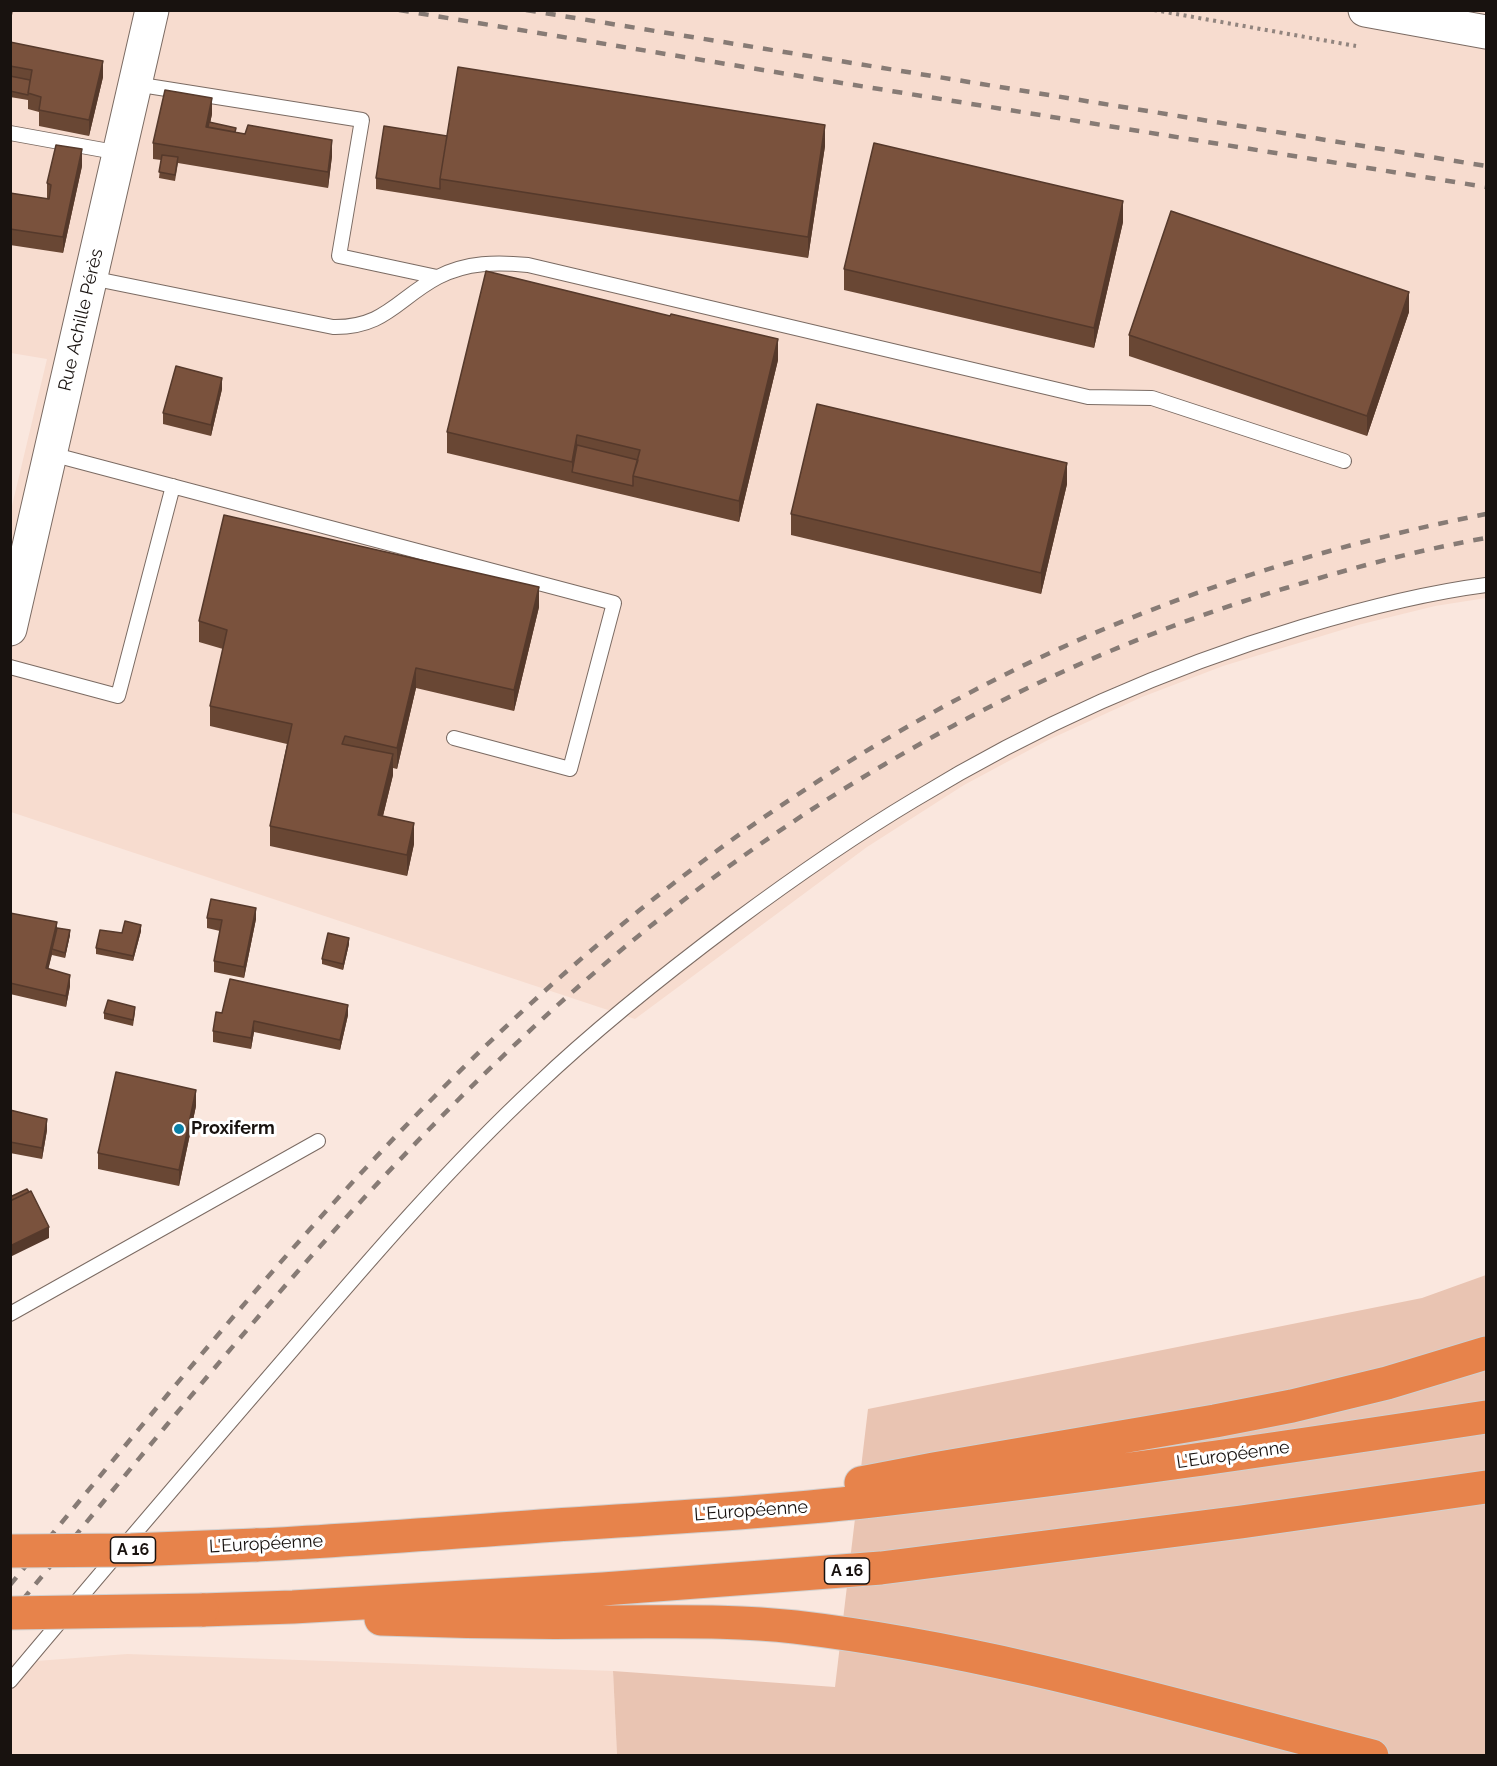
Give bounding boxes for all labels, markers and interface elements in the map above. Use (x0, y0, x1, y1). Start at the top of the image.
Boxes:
street label: Rue Achille Pérès (54, 247, 108, 393)
place label: Proxiferm (191, 1118, 275, 1140)
marker: Proxiferm (172, 1122, 186, 1136)
street label: L'Européenne (1175, 1436, 1291, 1474)
street label: L'Européenne (693, 1496, 809, 1526)
street label: L'Européenne (208, 1530, 324, 1558)
road number: A 16 (110, 1537, 156, 1563)
road number: A 16 (824, 1558, 870, 1584)

